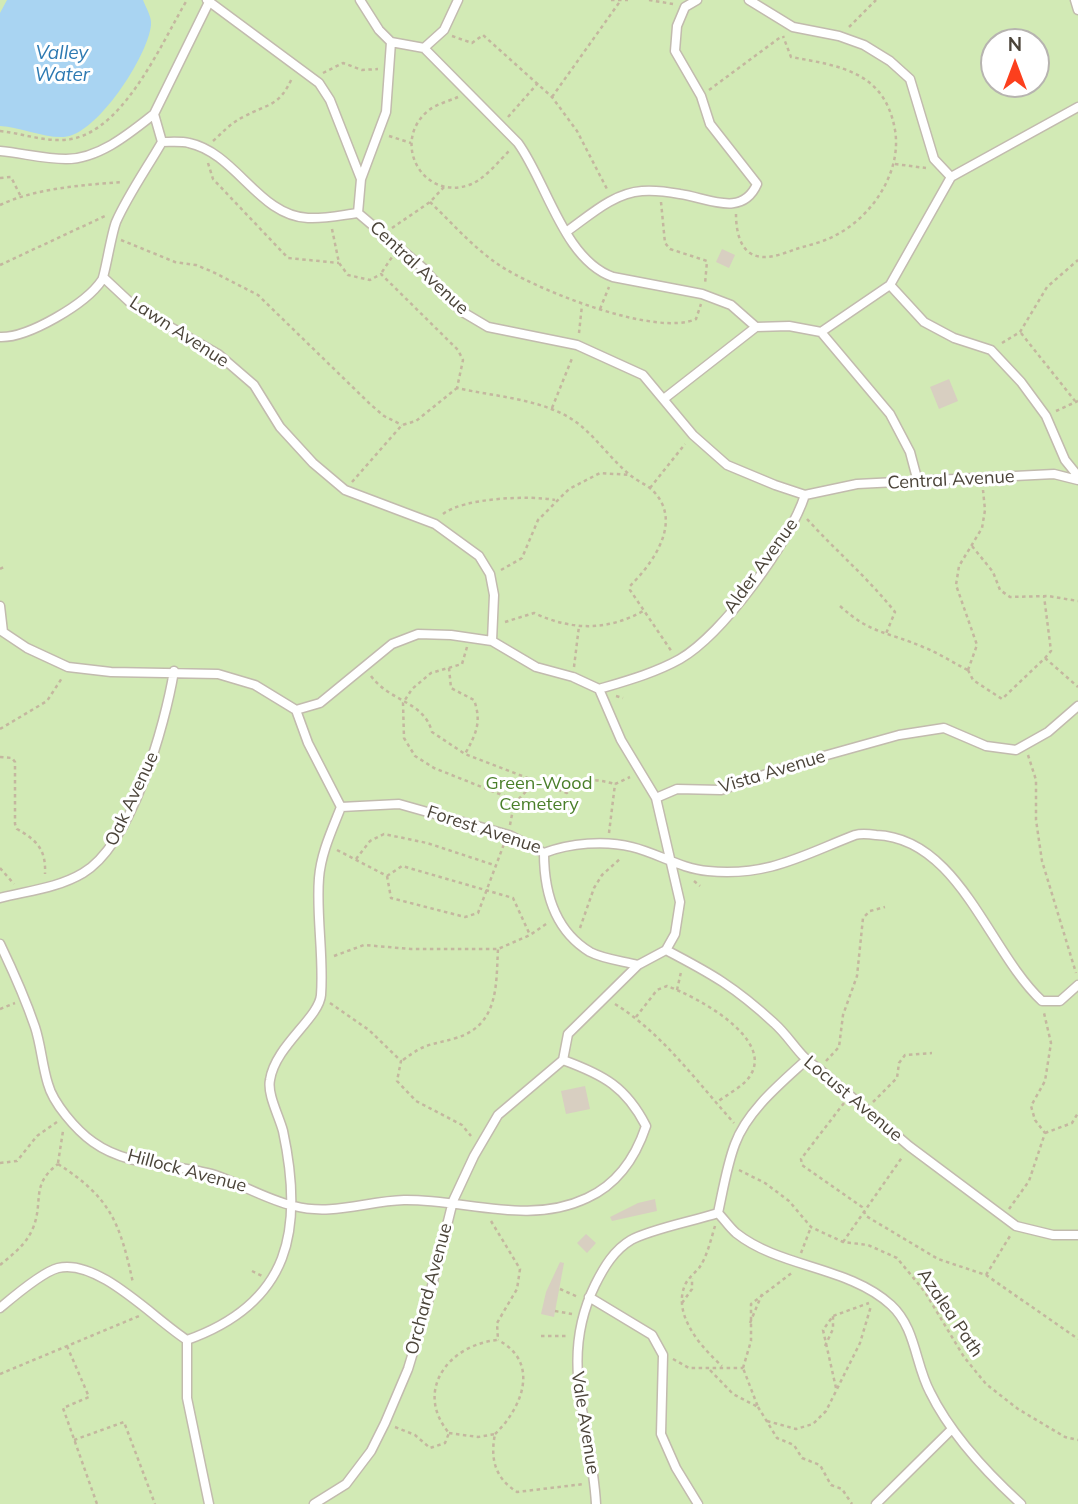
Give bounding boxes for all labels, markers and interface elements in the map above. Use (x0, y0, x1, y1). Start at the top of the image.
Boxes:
north arrow (980, 28, 1050, 98)
text: N (1008, 32, 1022, 56)
water label: Valley Water (34, 42, 90, 86)
street label: Central Avenue (365, 217, 473, 319)
street label: Lawn Avenue (125, 292, 233, 372)
street label: Central Avenue (887, 466, 1015, 494)
street label: Alder Avenue (719, 514, 803, 618)
street label: Vista Avenue (716, 746, 828, 798)
street label: Oak Avenue (101, 749, 163, 849)
park label: Green-Wood Cemetery (486, 773, 592, 816)
street label: Forest Avenue (424, 801, 544, 859)
street label: Locust Avenue (799, 1052, 907, 1146)
street label: Hillock Avenue (125, 1145, 249, 1197)
street label: Orchard Avenue (401, 1221, 457, 1357)
street label: Azalea Path (913, 1265, 987, 1361)
street label: Vale Avenue (566, 1370, 604, 1476)

